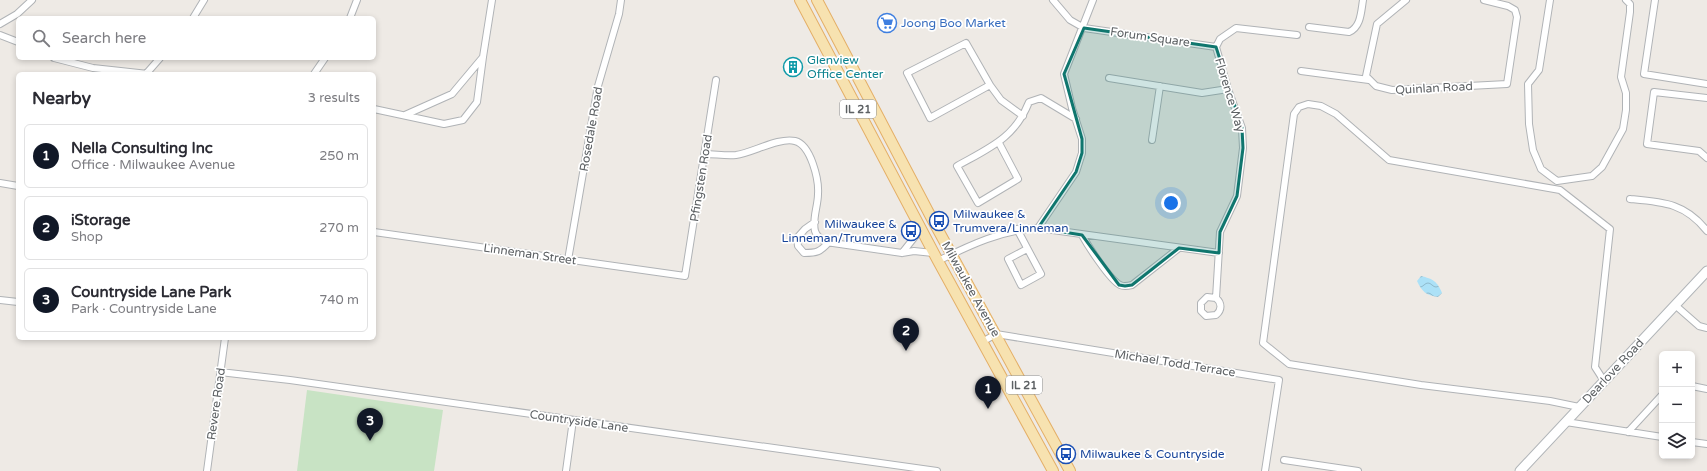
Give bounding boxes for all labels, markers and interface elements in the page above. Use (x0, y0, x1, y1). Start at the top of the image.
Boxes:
supermarket icon: Joong Boo Market (876, 12, 898, 34)
search box (16, 16, 376, 60)
place label: Joong Boo Market (901, 16, 1006, 30)
street label: Forum Square (1109, 24, 1191, 50)
icon: search (30, 27, 52, 49)
text: Search here (62, 29, 146, 47)
place label: Glenview Office Center (807, 53, 884, 81)
building icon: Glenview Office Center (782, 56, 804, 78)
street label: Florence Way (1212, 56, 1248, 134)
street label: Quinlan Road (1395, 79, 1473, 97)
street label: Rosedale Road (577, 86, 605, 172)
text: Nearby (32, 88, 91, 109)
text: 3 results (308, 90, 360, 106)
road number: IL 21 (840, 100, 876, 118)
street label: Pfingsten Road (687, 133, 715, 223)
text: Nella Consulting Inc (71, 139, 213, 157)
text: 1 (42, 148, 50, 164)
text: 250 m (319, 148, 359, 164)
text: Office · Milwaukee Avenue (71, 157, 235, 173)
your location (1161, 193, 1181, 213)
place label: Milwaukee & Trumvera/Linneman (953, 207, 1069, 235)
bus stop icon: Milwaukee & Trumvera/Linneman (928, 210, 950, 232)
text: iStorage (71, 211, 130, 229)
place label: Milwaukee & Linneman/Trumvera (781, 217, 897, 245)
text: 2 (42, 220, 50, 236)
text: 270 m (319, 220, 359, 236)
bus stop icon: Milwaukee & Linneman/Trumvera (900, 220, 922, 242)
text: Shop (71, 229, 103, 245)
street label: Milwaukee Avenue (939, 239, 1003, 339)
street label: Linneman Street (483, 241, 578, 268)
text: Countryside Lane Park (71, 283, 231, 301)
text: 3 (42, 292, 50, 308)
text: 740 m (319, 292, 359, 308)
text: Park · Countryside Lane (71, 301, 217, 317)
pin: 2 (893, 318, 919, 351)
street label: Dearlove Road (1579, 336, 1647, 406)
street label: Michael Todd Terrace (1113, 347, 1237, 380)
map controls (1659, 351, 1695, 459)
button: + (1659, 351, 1695, 387)
street label: Revere Road (204, 367, 228, 441)
pin: 1 (975, 376, 1001, 409)
road number: IL 21 (1006, 376, 1042, 394)
button: − (1659, 387, 1695, 423)
street label: Countryside Lane (529, 407, 629, 435)
pin: 3 (357, 408, 383, 441)
button: layers (1659, 423, 1695, 459)
bus stop icon: Milwaukee & Countryside (1055, 443, 1077, 465)
place label: Milwaukee & Countryside (1080, 447, 1225, 461)

